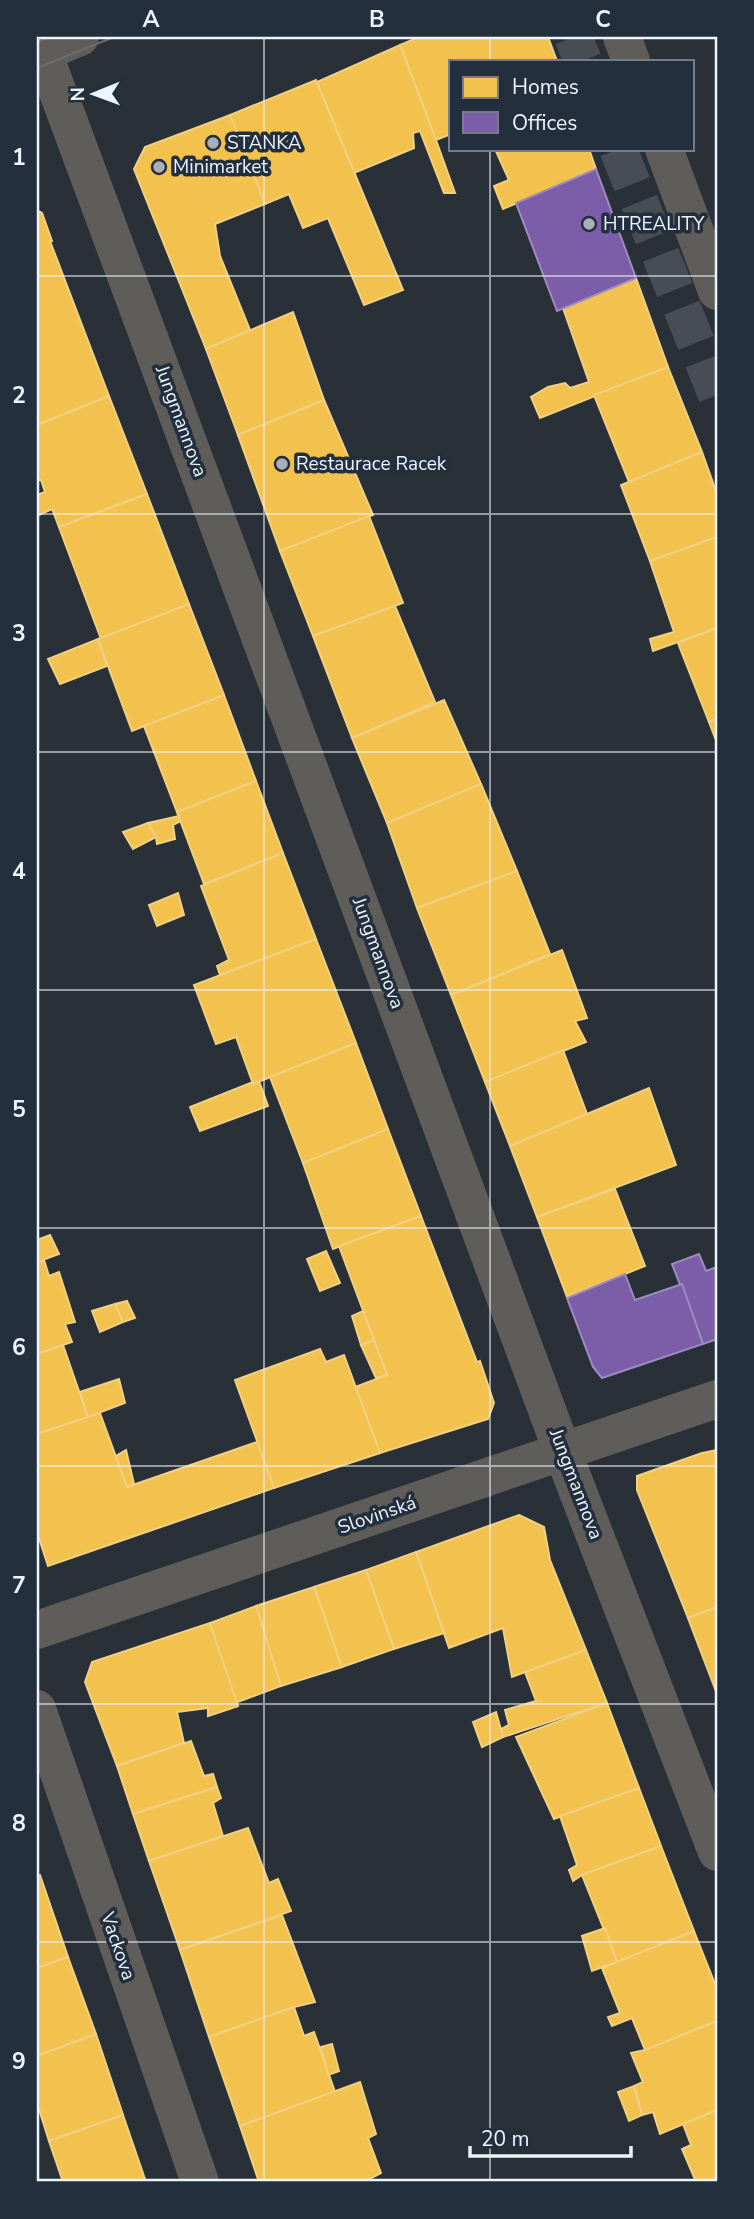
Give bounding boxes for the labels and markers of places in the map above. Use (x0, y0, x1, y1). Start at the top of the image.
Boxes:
place label: STANKA (227, 130, 302, 156)
marker: STANKA (205, 135, 221, 151)
place label: Minimarket (173, 154, 268, 180)
marker: Minimarket (151, 159, 167, 175)
place label: HTREALITY (603, 211, 705, 237)
marker: HTREALITY (581, 216, 597, 232)
place label: Restaurace Racek (296, 451, 447, 477)
marker: Restaurace Racek (274, 456, 290, 472)

